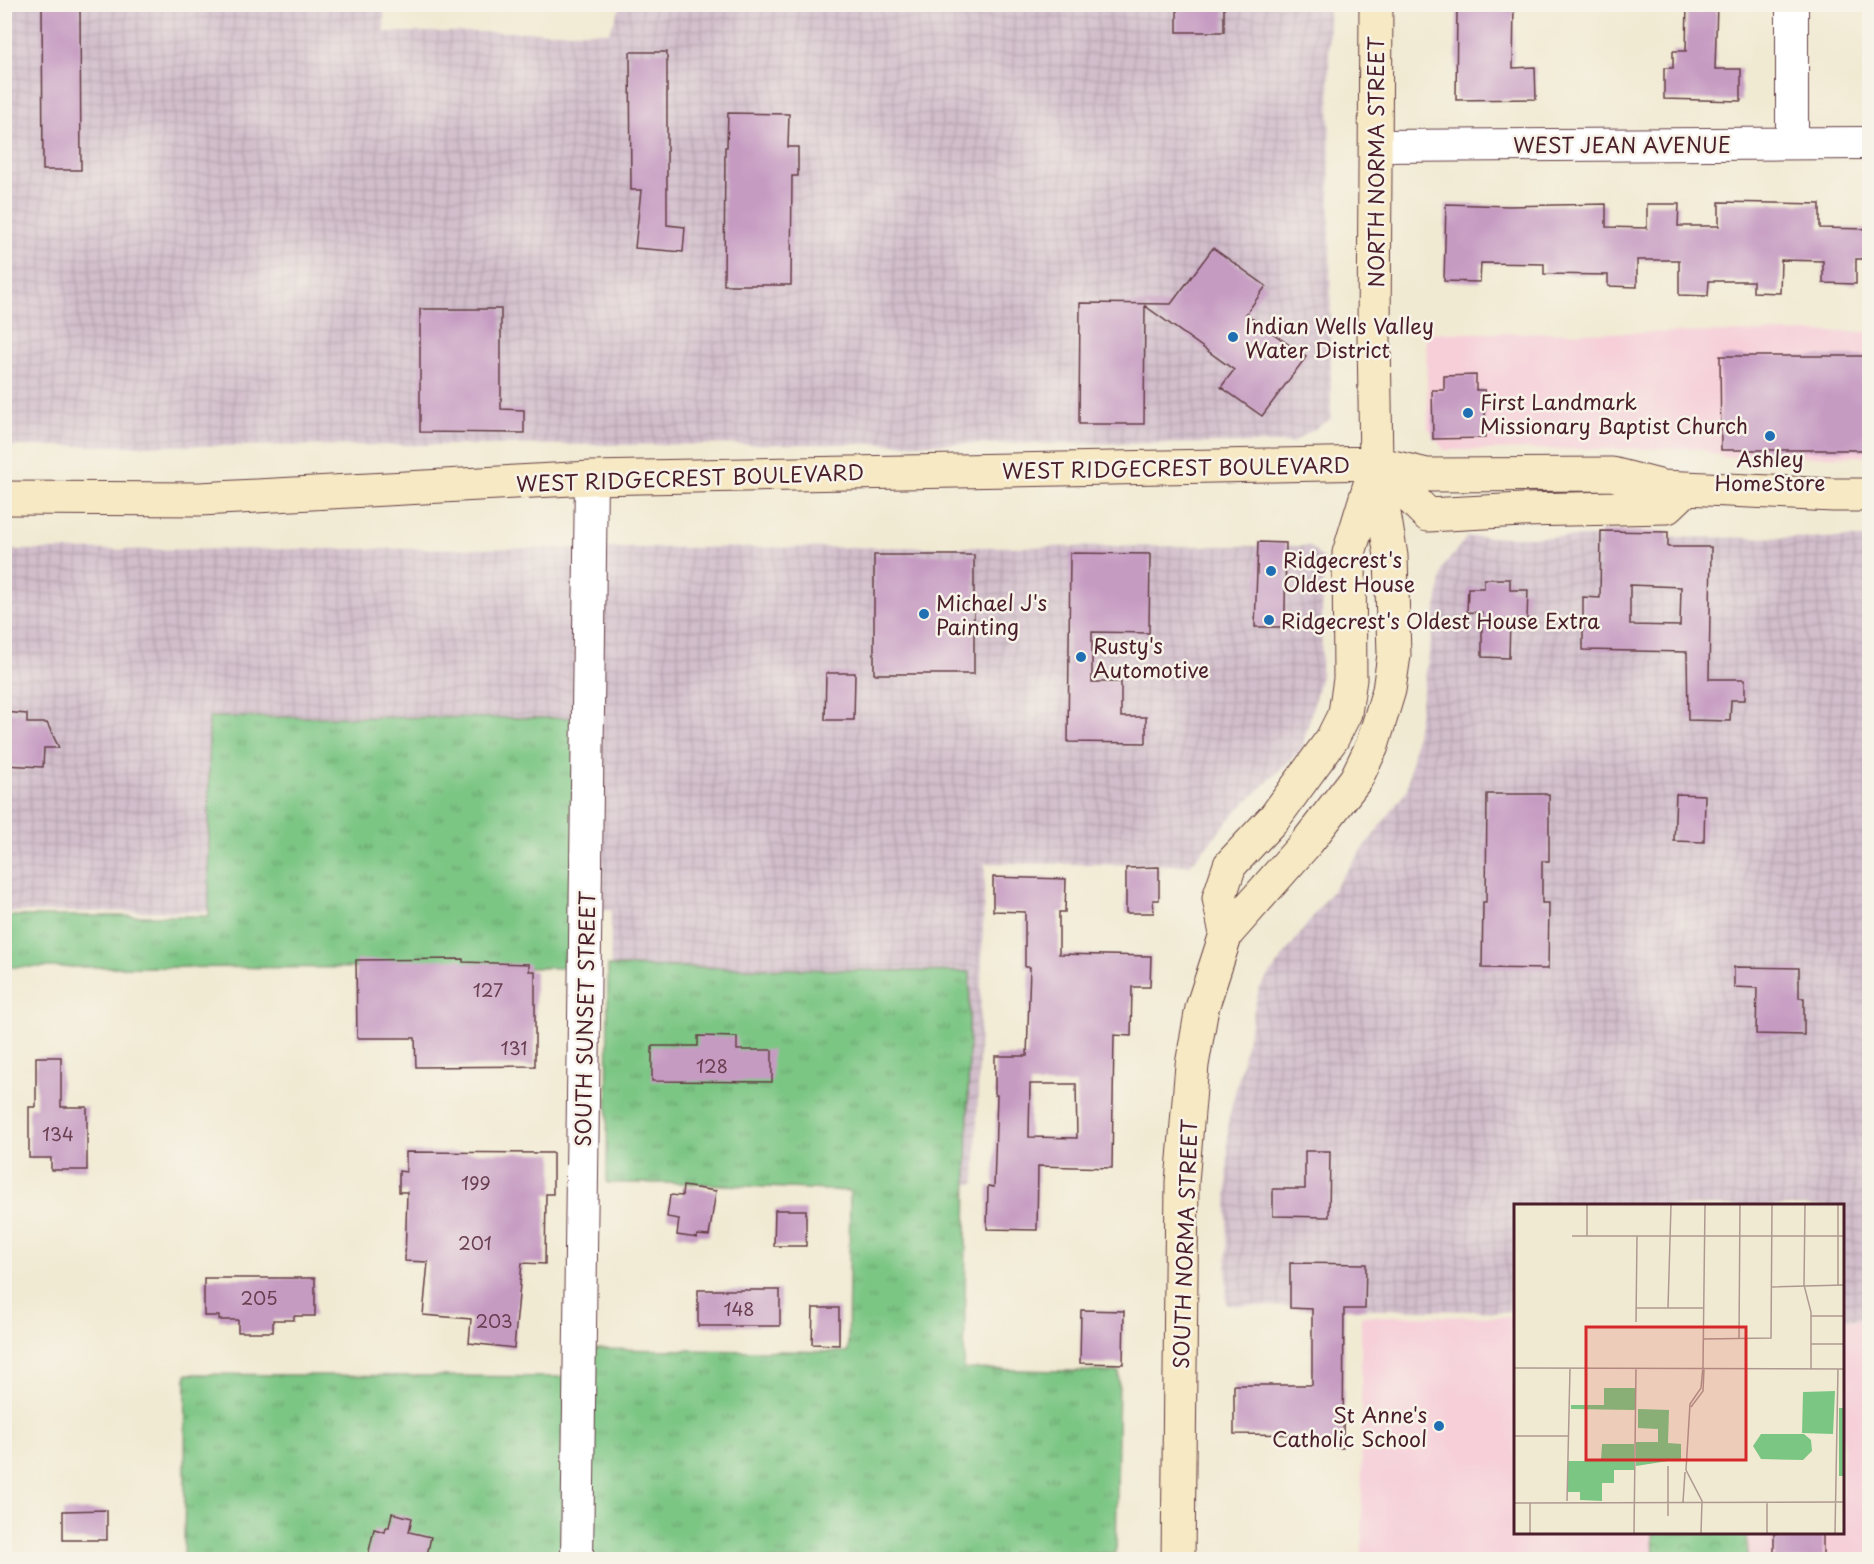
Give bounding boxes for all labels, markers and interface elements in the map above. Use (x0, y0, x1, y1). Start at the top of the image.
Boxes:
street label: NORTH NORMA STREET (1359, 36, 1391, 288)
street label: WEST JEAN AVENUE (1513, 128, 1731, 160)
place label: Indian Wells Valley Water District (1245, 309, 1434, 365)
marker: Indian Wells Valley Water District (1226, 330, 1240, 344)
place label: First Landmark Missionary Baptist Church (1480, 385, 1748, 441)
marker: First Landmark Missionary Baptist Church (1461, 406, 1475, 420)
marker: Ashley HomeStore (1763, 429, 1777, 443)
place label: Ashley HomeStore (1715, 442, 1825, 498)
street label: WEST RIDGECREST BOULEVARD (1002, 448, 1350, 486)
street label: WEST RIDGECREST BOULEVARD (515, 455, 865, 499)
place label: Ridgecrest's Oldest House (1283, 543, 1415, 599)
marker: Ridgecrest's Oldest House (1264, 564, 1278, 578)
place label: Michael J's Painting (936, 586, 1047, 642)
place label: Ridgecrest's Oldest House Extra (1281, 604, 1600, 636)
marker: Michael J's Painting (917, 607, 931, 621)
marker: Ridgecrest's Oldest House Extra (1262, 613, 1276, 627)
place label: Rusty's Automotive (1093, 629, 1209, 685)
marker: Rusty's Automotive (1074, 650, 1088, 664)
street label: SOUTH SUNSET STREET (566, 890, 602, 1147)
house number: 127 (473, 976, 503, 1003)
house number: 131 (501, 1034, 527, 1061)
house number: 128 (696, 1052, 728, 1079)
street label: SOUTH NORMA STREET (1164, 1118, 1204, 1369)
house number: 134 (42, 1120, 74, 1147)
house number: 199 (461, 1169, 491, 1196)
inset map (1514, 1204, 1844, 1534)
house number: 201 (458, 1229, 492, 1256)
house number: 205 (240, 1284, 278, 1311)
house number: 148 (723, 1295, 755, 1322)
house number: 203 (475, 1307, 513, 1334)
place label: St Anne's Catholic School (1272, 1398, 1427, 1454)
marker: St Anne's Catholic School (1432, 1419, 1446, 1433)

